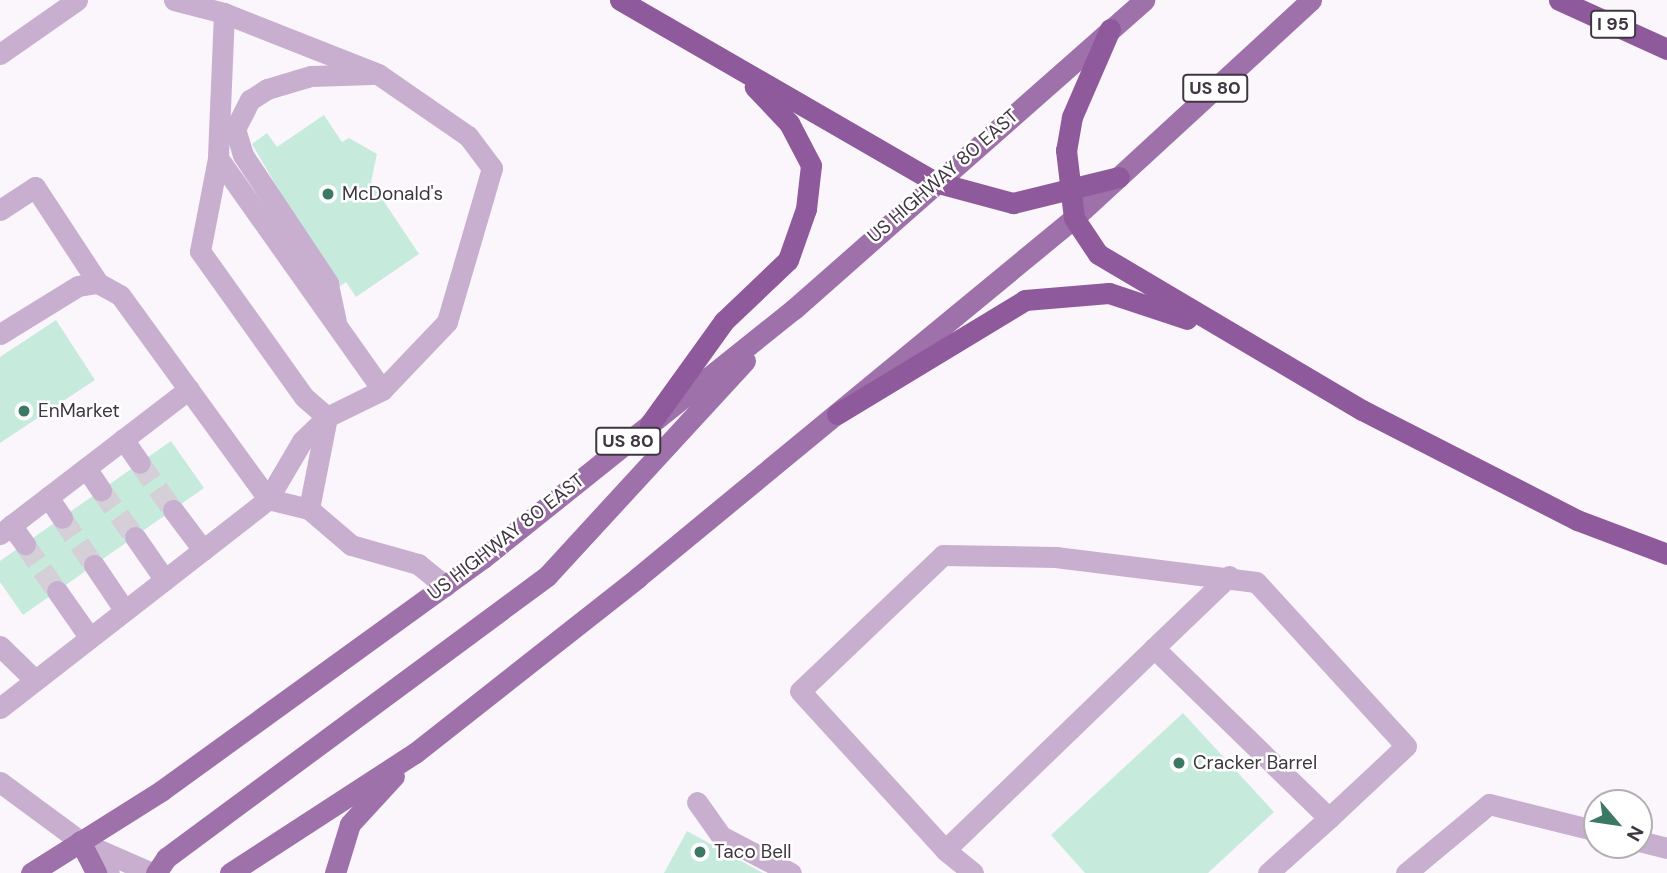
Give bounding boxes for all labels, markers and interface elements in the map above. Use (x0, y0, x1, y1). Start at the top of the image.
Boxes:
road number: I 95 (1588, 9, 1638, 38)
road number: US 80 (1182, 74, 1248, 102)
street label: US HIGHWAY 80 EAST (863, 104, 1023, 248)
place label: McDonald's (342, 183, 443, 205)
marker: McDonald's (320, 186, 336, 202)
place label: EnMarket (38, 400, 120, 422)
marker: EnMarket (16, 403, 32, 419)
road number: US 80 (595, 426, 661, 456)
street label: US HIGHWAY 80 EAST (423, 469, 589, 605)
place label: Cracker Barrel (1193, 752, 1317, 774)
marker: Cracker Barrel (1171, 755, 1187, 771)
north arrow (1583, 789, 1653, 859)
text: N (1621, 821, 1649, 846)
place label: Taco Bell (714, 841, 792, 863)
marker: Taco Bell (692, 844, 708, 860)

